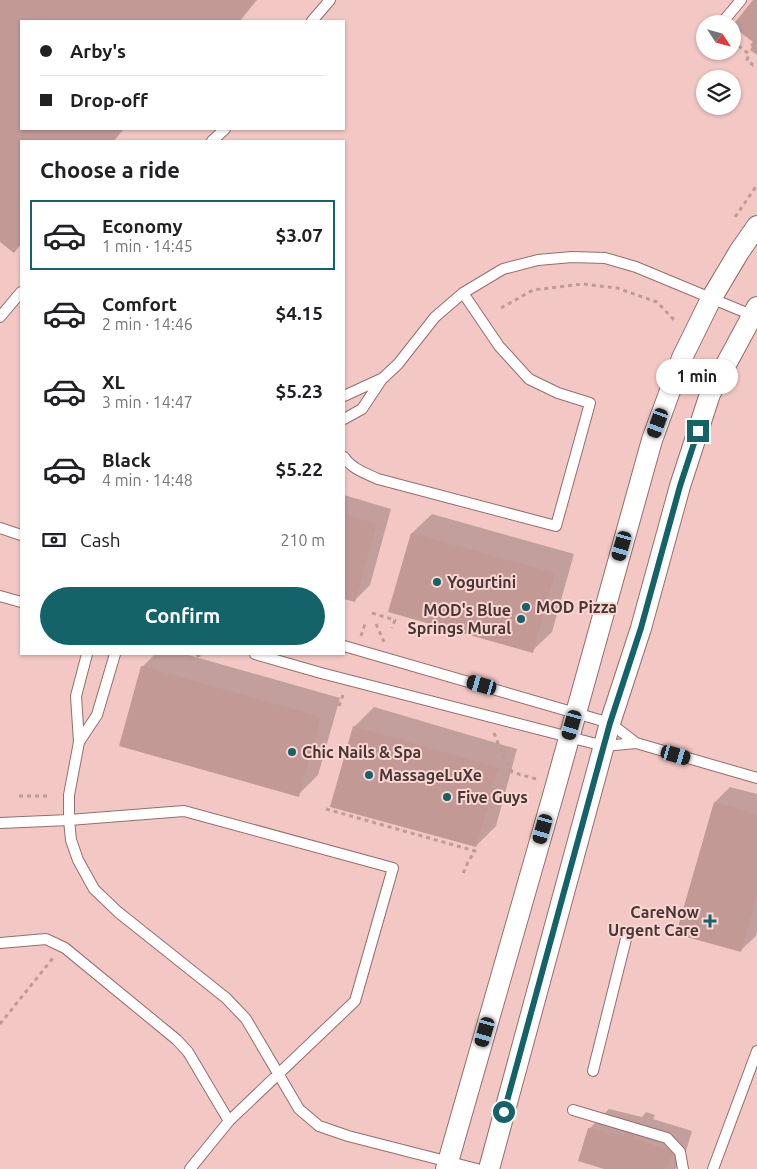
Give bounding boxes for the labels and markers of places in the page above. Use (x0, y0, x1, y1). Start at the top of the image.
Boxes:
place label: Yogurtini (447, 573, 516, 591)
marker: Yogurtini (431, 576, 443, 588)
place label: MOD Pizza (536, 598, 617, 616)
place label: MOD's Blue Springs Mural (408, 601, 511, 637)
marker: MOD Pizza (520, 601, 532, 613)
marker: MOD's Blue Springs Mural (515, 613, 527, 625)
place label: Chic Nails & Spa (302, 743, 421, 761)
marker: Chic Nails & Spa (286, 746, 298, 758)
place label: MassageLuXe (379, 766, 482, 784)
marker: MassageLuXe (363, 769, 375, 781)
place label: Five Guys (457, 788, 528, 806)
marker: Five Guys (441, 791, 453, 803)
place label: CareNow Urgent Care (608, 903, 699, 939)
marker: CareNow Urgent Care (703, 914, 717, 928)

